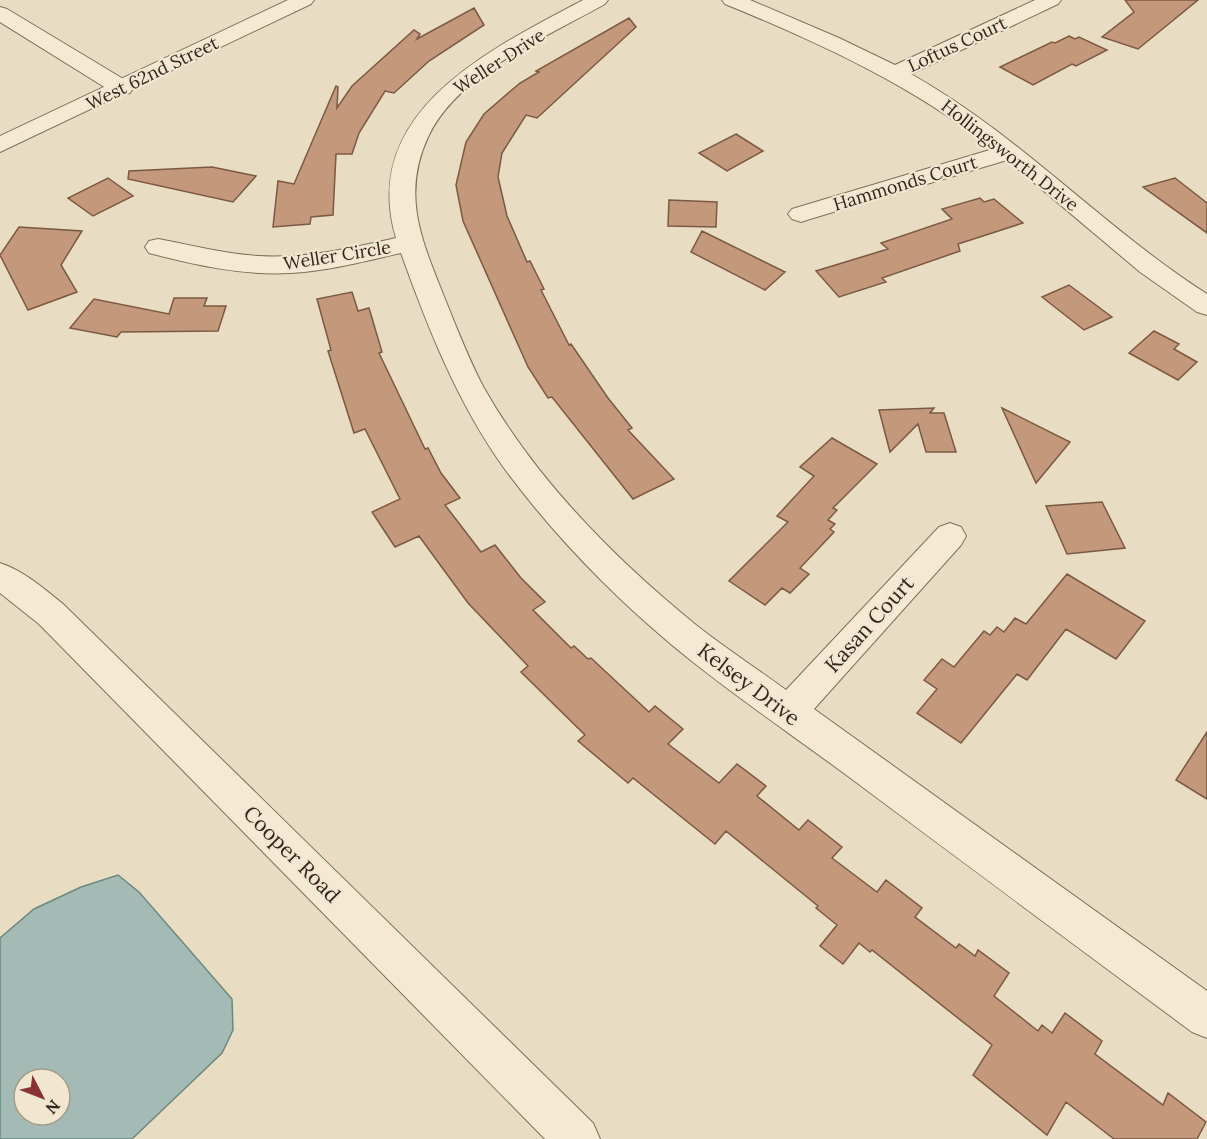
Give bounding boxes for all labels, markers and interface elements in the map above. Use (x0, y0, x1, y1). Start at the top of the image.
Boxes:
street label: Loftus Court (904, 11, 1010, 77)
street label: Weller Drive (449, 23, 549, 99)
street label: West 62nd Street (82, 31, 222, 115)
street label: Hollingsworth Drive (937, 94, 1084, 216)
street label: Hammonds Court (830, 150, 980, 216)
street label: Weller Circle (282, 235, 393, 275)
street label: Kasan Court (819, 569, 920, 678)
street label: Kelsey Drive (692, 637, 806, 731)
street label: Cooper Road (238, 800, 346, 908)
north arrow (12, 1067, 72, 1127)
text: N (42, 1096, 65, 1118)

